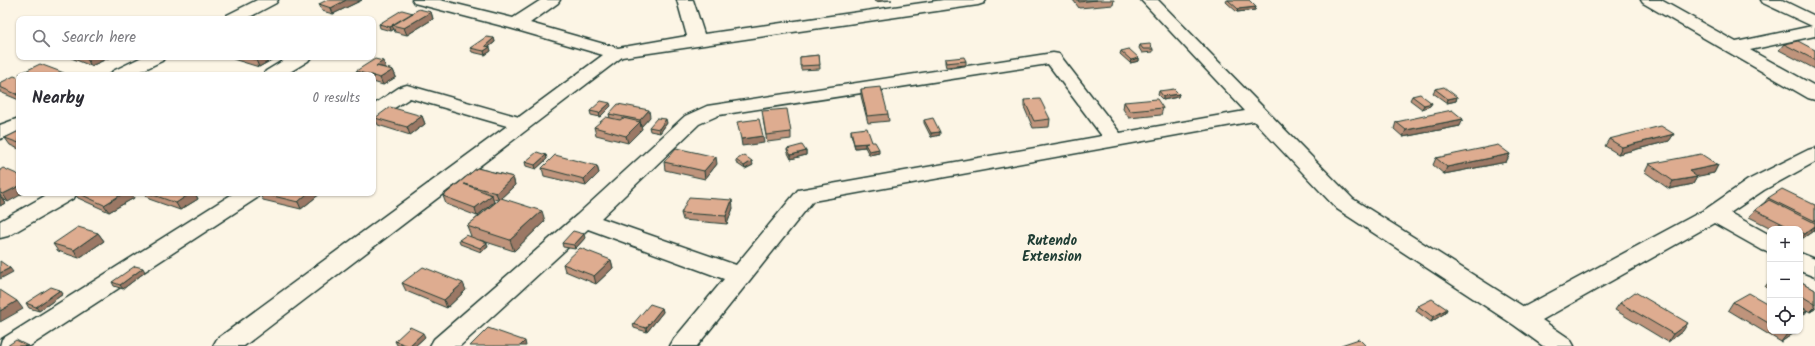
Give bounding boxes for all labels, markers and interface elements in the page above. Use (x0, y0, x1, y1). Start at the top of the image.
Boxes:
search box (16, 16, 376, 60)
text: Search here (62, 26, 136, 50)
icon: search (30, 27, 52, 49)
text: Nearby (32, 85, 84, 112)
text: 0 results (313, 88, 360, 109)
map controls (1767, 226, 1803, 334)
button: + (1767, 226, 1803, 262)
district label: Rutendo Extension (1022, 230, 1082, 268)
button: − (1767, 262, 1803, 298)
button: locate (1767, 298, 1803, 334)

